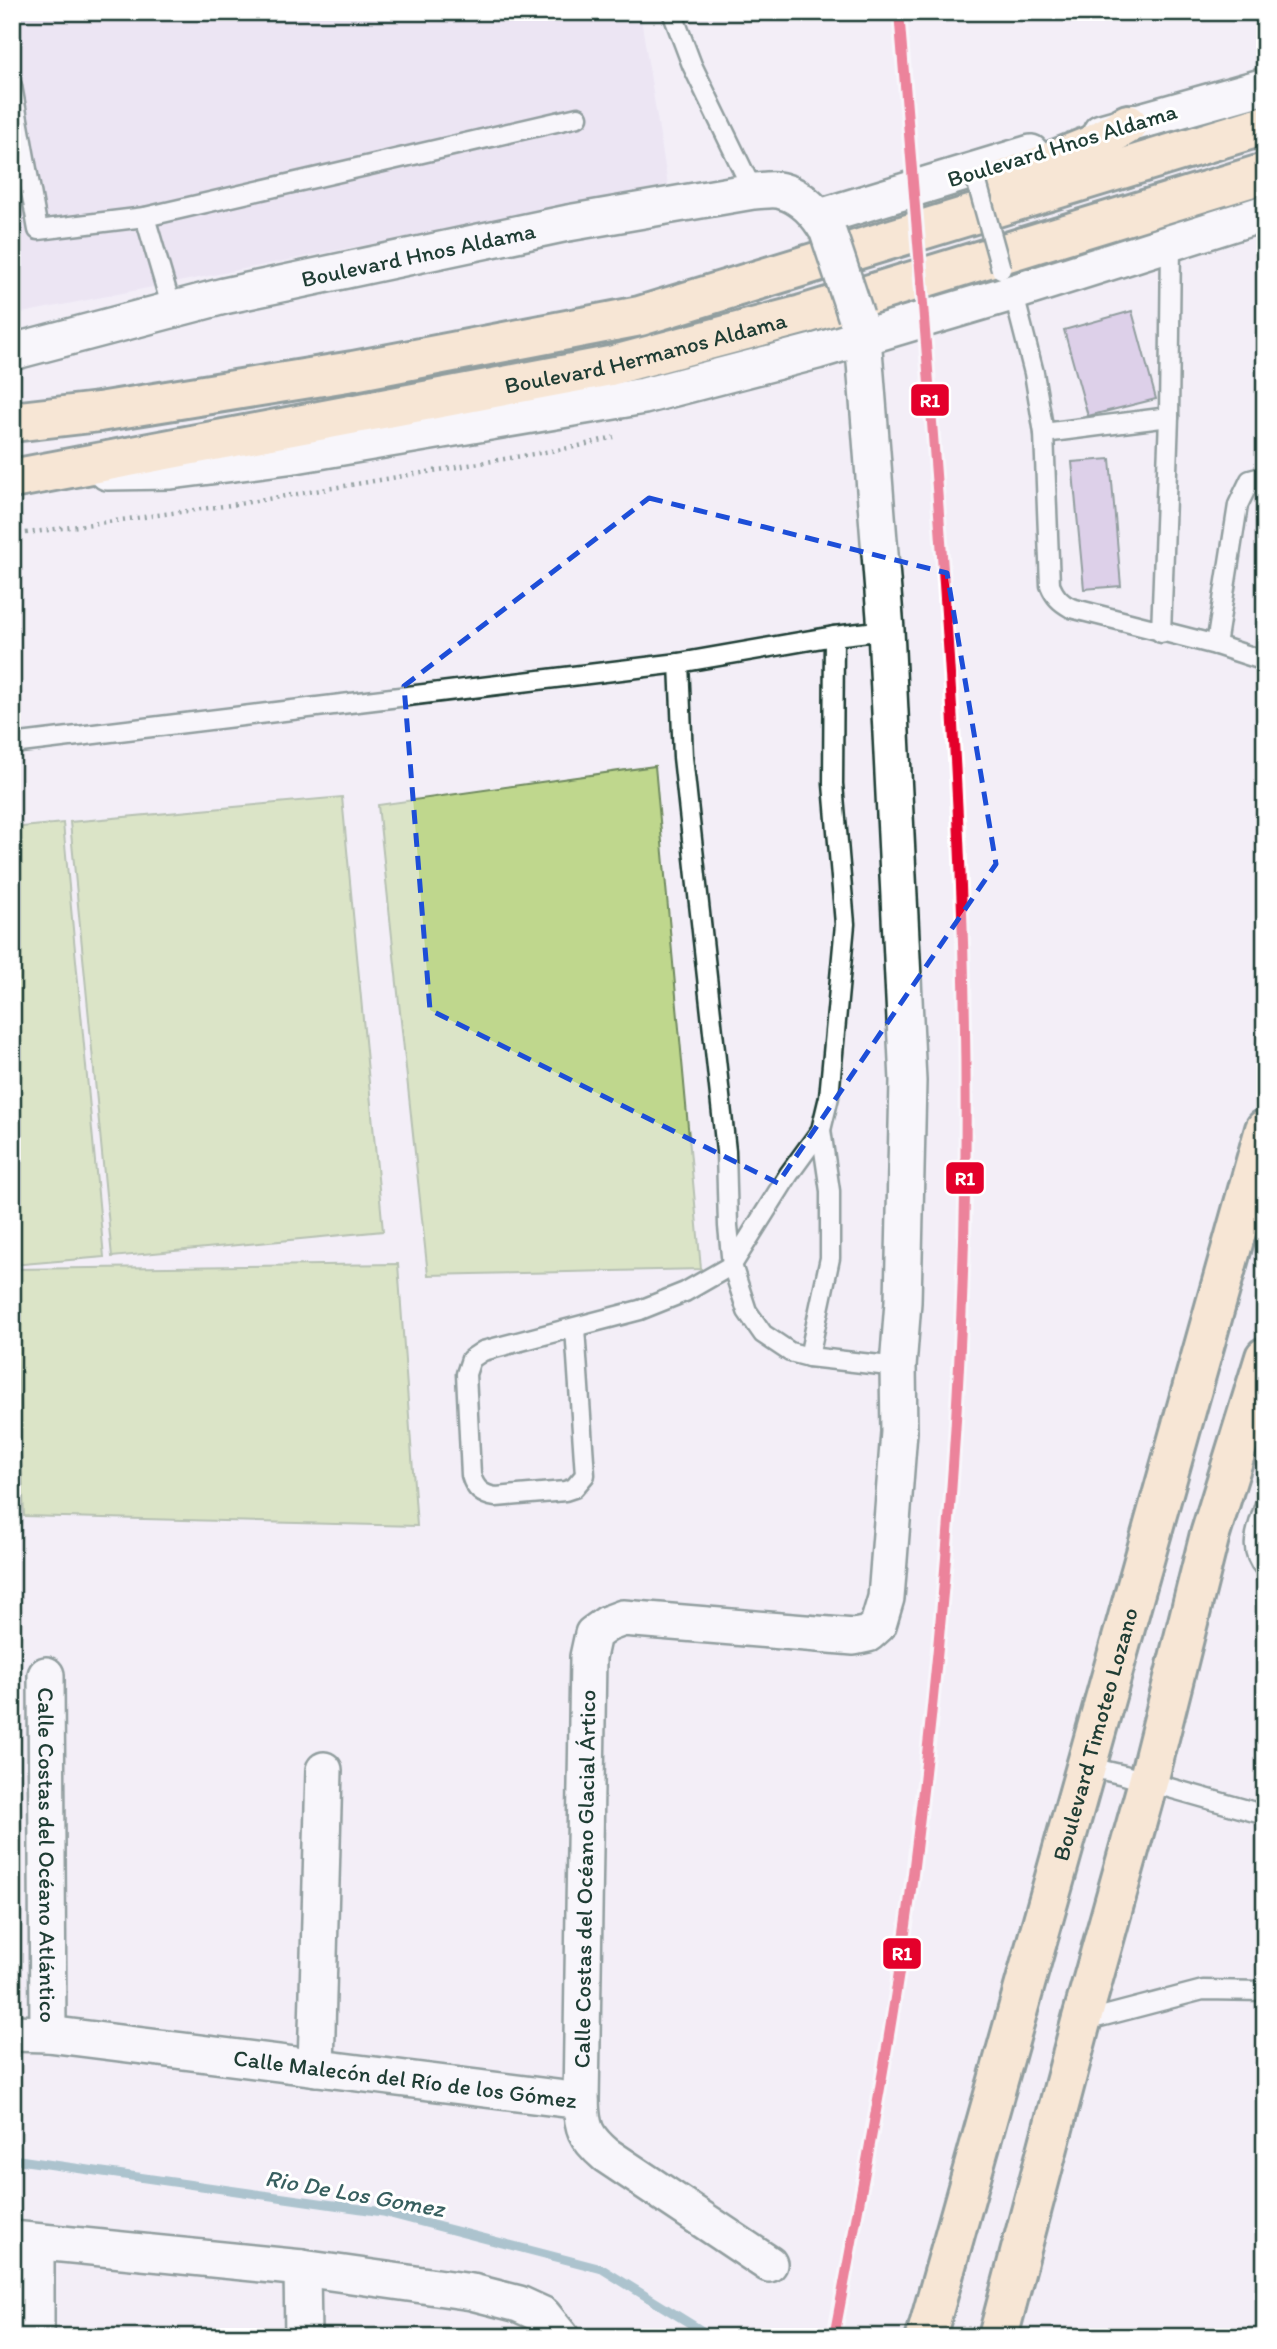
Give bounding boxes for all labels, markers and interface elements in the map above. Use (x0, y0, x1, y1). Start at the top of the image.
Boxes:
street label: Boulevard Hnos Aldama (944, 97, 1180, 193)
street label: Boulevard Hnos Aldama (299, 216, 538, 293)
street label: Boulevard Hermanos Aldama (502, 306, 790, 400)
line badge: R1 (910, 383, 950, 417)
text: R1 (920, 389, 940, 412)
line badge: R1 (945, 1161, 985, 1195)
text: R1 (955, 1167, 975, 1190)
street label: Boulevard Timoteo Lozano (1046, 1604, 1144, 1864)
street label: Calle Costas del Océano Atlántico (32, 1687, 62, 2023)
street label: Calle Costas del Océano Glacial Ártico (568, 1689, 601, 2069)
line badge: R1 (882, 1937, 922, 1970)
text: R1 (892, 1942, 912, 1965)
street label: Calle Malecón del Río de los Gómez (232, 2043, 579, 2114)
water label: Rio De Los Gomez (263, 2163, 449, 2223)

